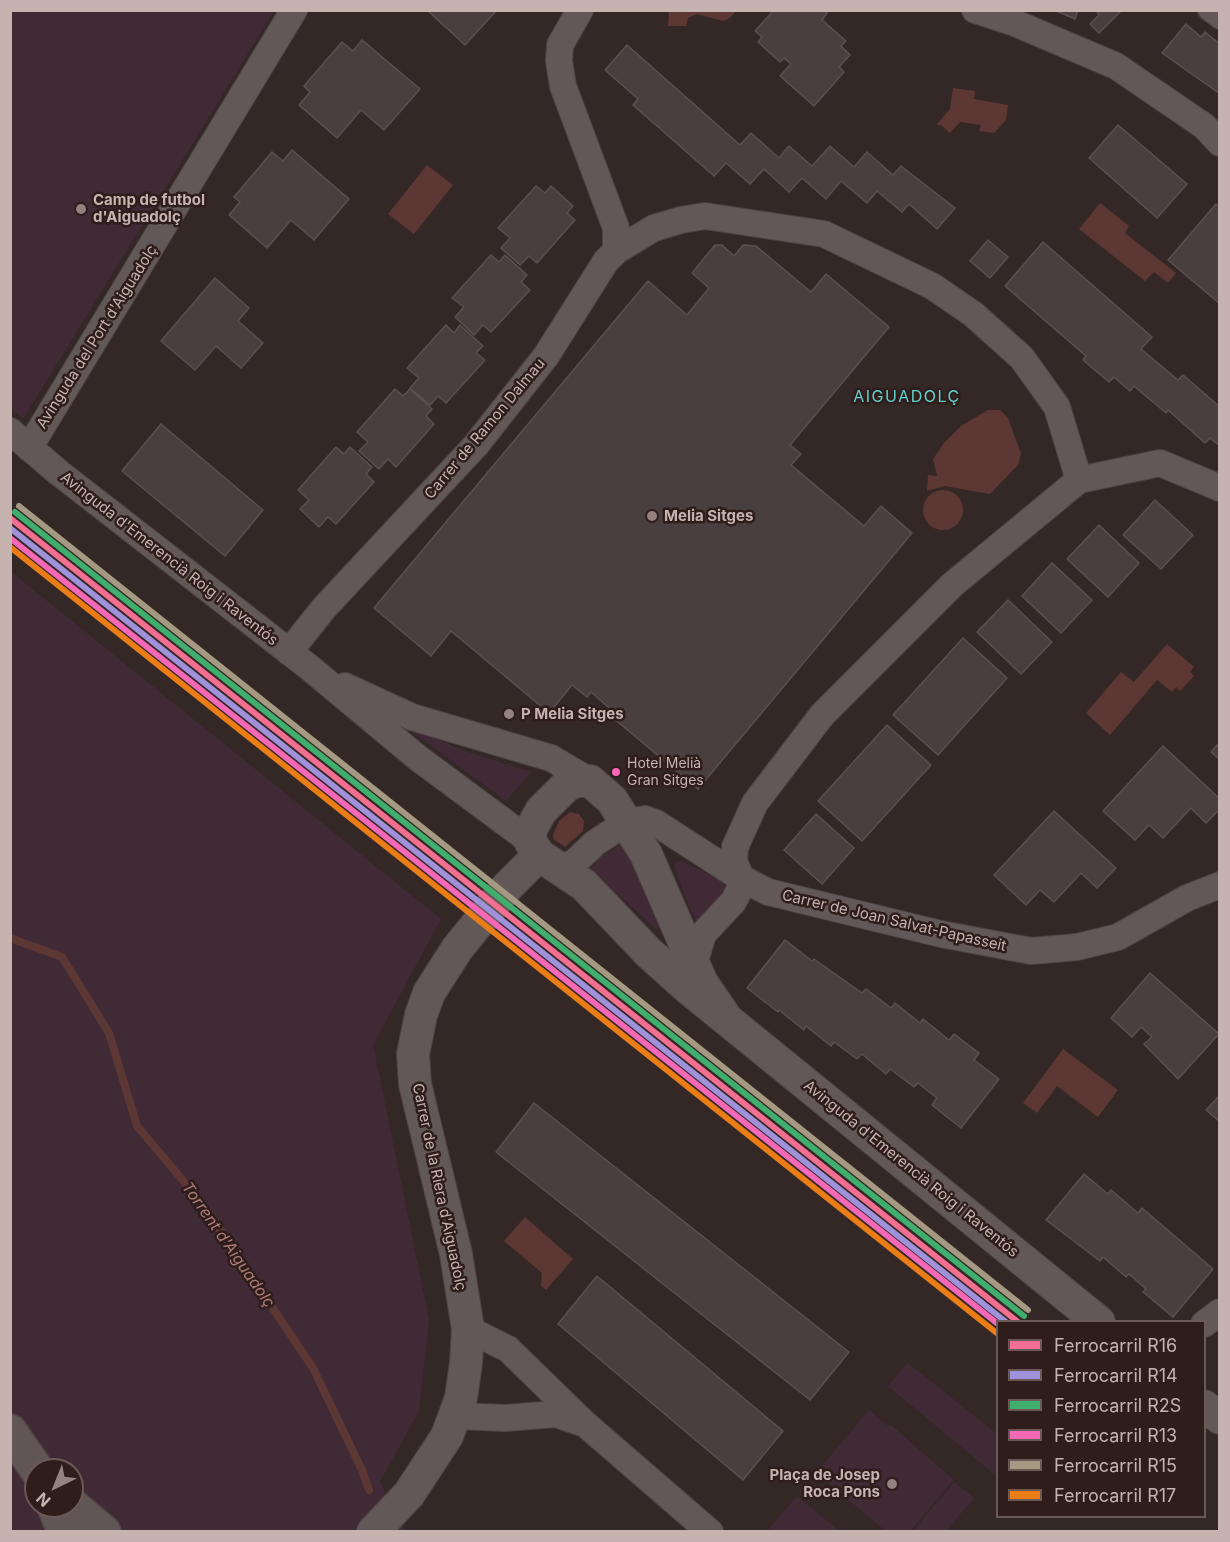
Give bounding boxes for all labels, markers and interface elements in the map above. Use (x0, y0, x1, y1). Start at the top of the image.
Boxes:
place label: Camp de futbol d'Aiguadolç (93, 191, 205, 226)
marker: Camp de futbol d'Aiguadolç (74, 202, 88, 216)
street label: Avinguda del Port d'Aiguadolç (33, 242, 161, 432)
street label: Carrer de Ramon Dalmau (421, 355, 549, 503)
district label: AIGUADOLÇ (853, 387, 961, 407)
street label: Avinguda d'Emerencià Roig i Raventós (57, 468, 281, 650)
place label: Melia Sitges (664, 507, 753, 525)
marker: Melia Sitges (645, 509, 659, 523)
place label: P Melia Sitges (521, 705, 624, 723)
marker: P Melia Sitges (502, 707, 516, 721)
place label: Hotel Melià Gran Sitges (627, 756, 704, 788)
marker: Hotel Melià Gran Sitges (610, 766, 622, 778)
street label: Carrer de Joan Salvat-Papasseit (780, 886, 1008, 956)
street label: Avinguda d'Emerencià Roig i Raventós (800, 1077, 1022, 1261)
street label: Carrer de la Riera d'Aiguadolç (408, 1082, 470, 1292)
water label: Torrent d'Aiguadolç (177, 1178, 279, 1312)
legend (996, 1320, 1206, 1518)
text: Ferrocarril R16 (1054, 1335, 1177, 1356)
text: Ferrocarril R14 (1054, 1365, 1178, 1386)
text: Ferrocarril R2S (1054, 1395, 1181, 1416)
text: Ferrocarril R13 (1054, 1425, 1177, 1446)
text: Ferrocarril R15 (1054, 1455, 1177, 1476)
north arrow (24, 1458, 84, 1518)
place label: Plaça de Josep Roca Pons (770, 1466, 880, 1501)
marker: Plaça de Josep Roca Pons (885, 1477, 899, 1491)
text: Ferrocarril R17 (1054, 1485, 1176, 1506)
text: N (32, 1488, 54, 1511)

